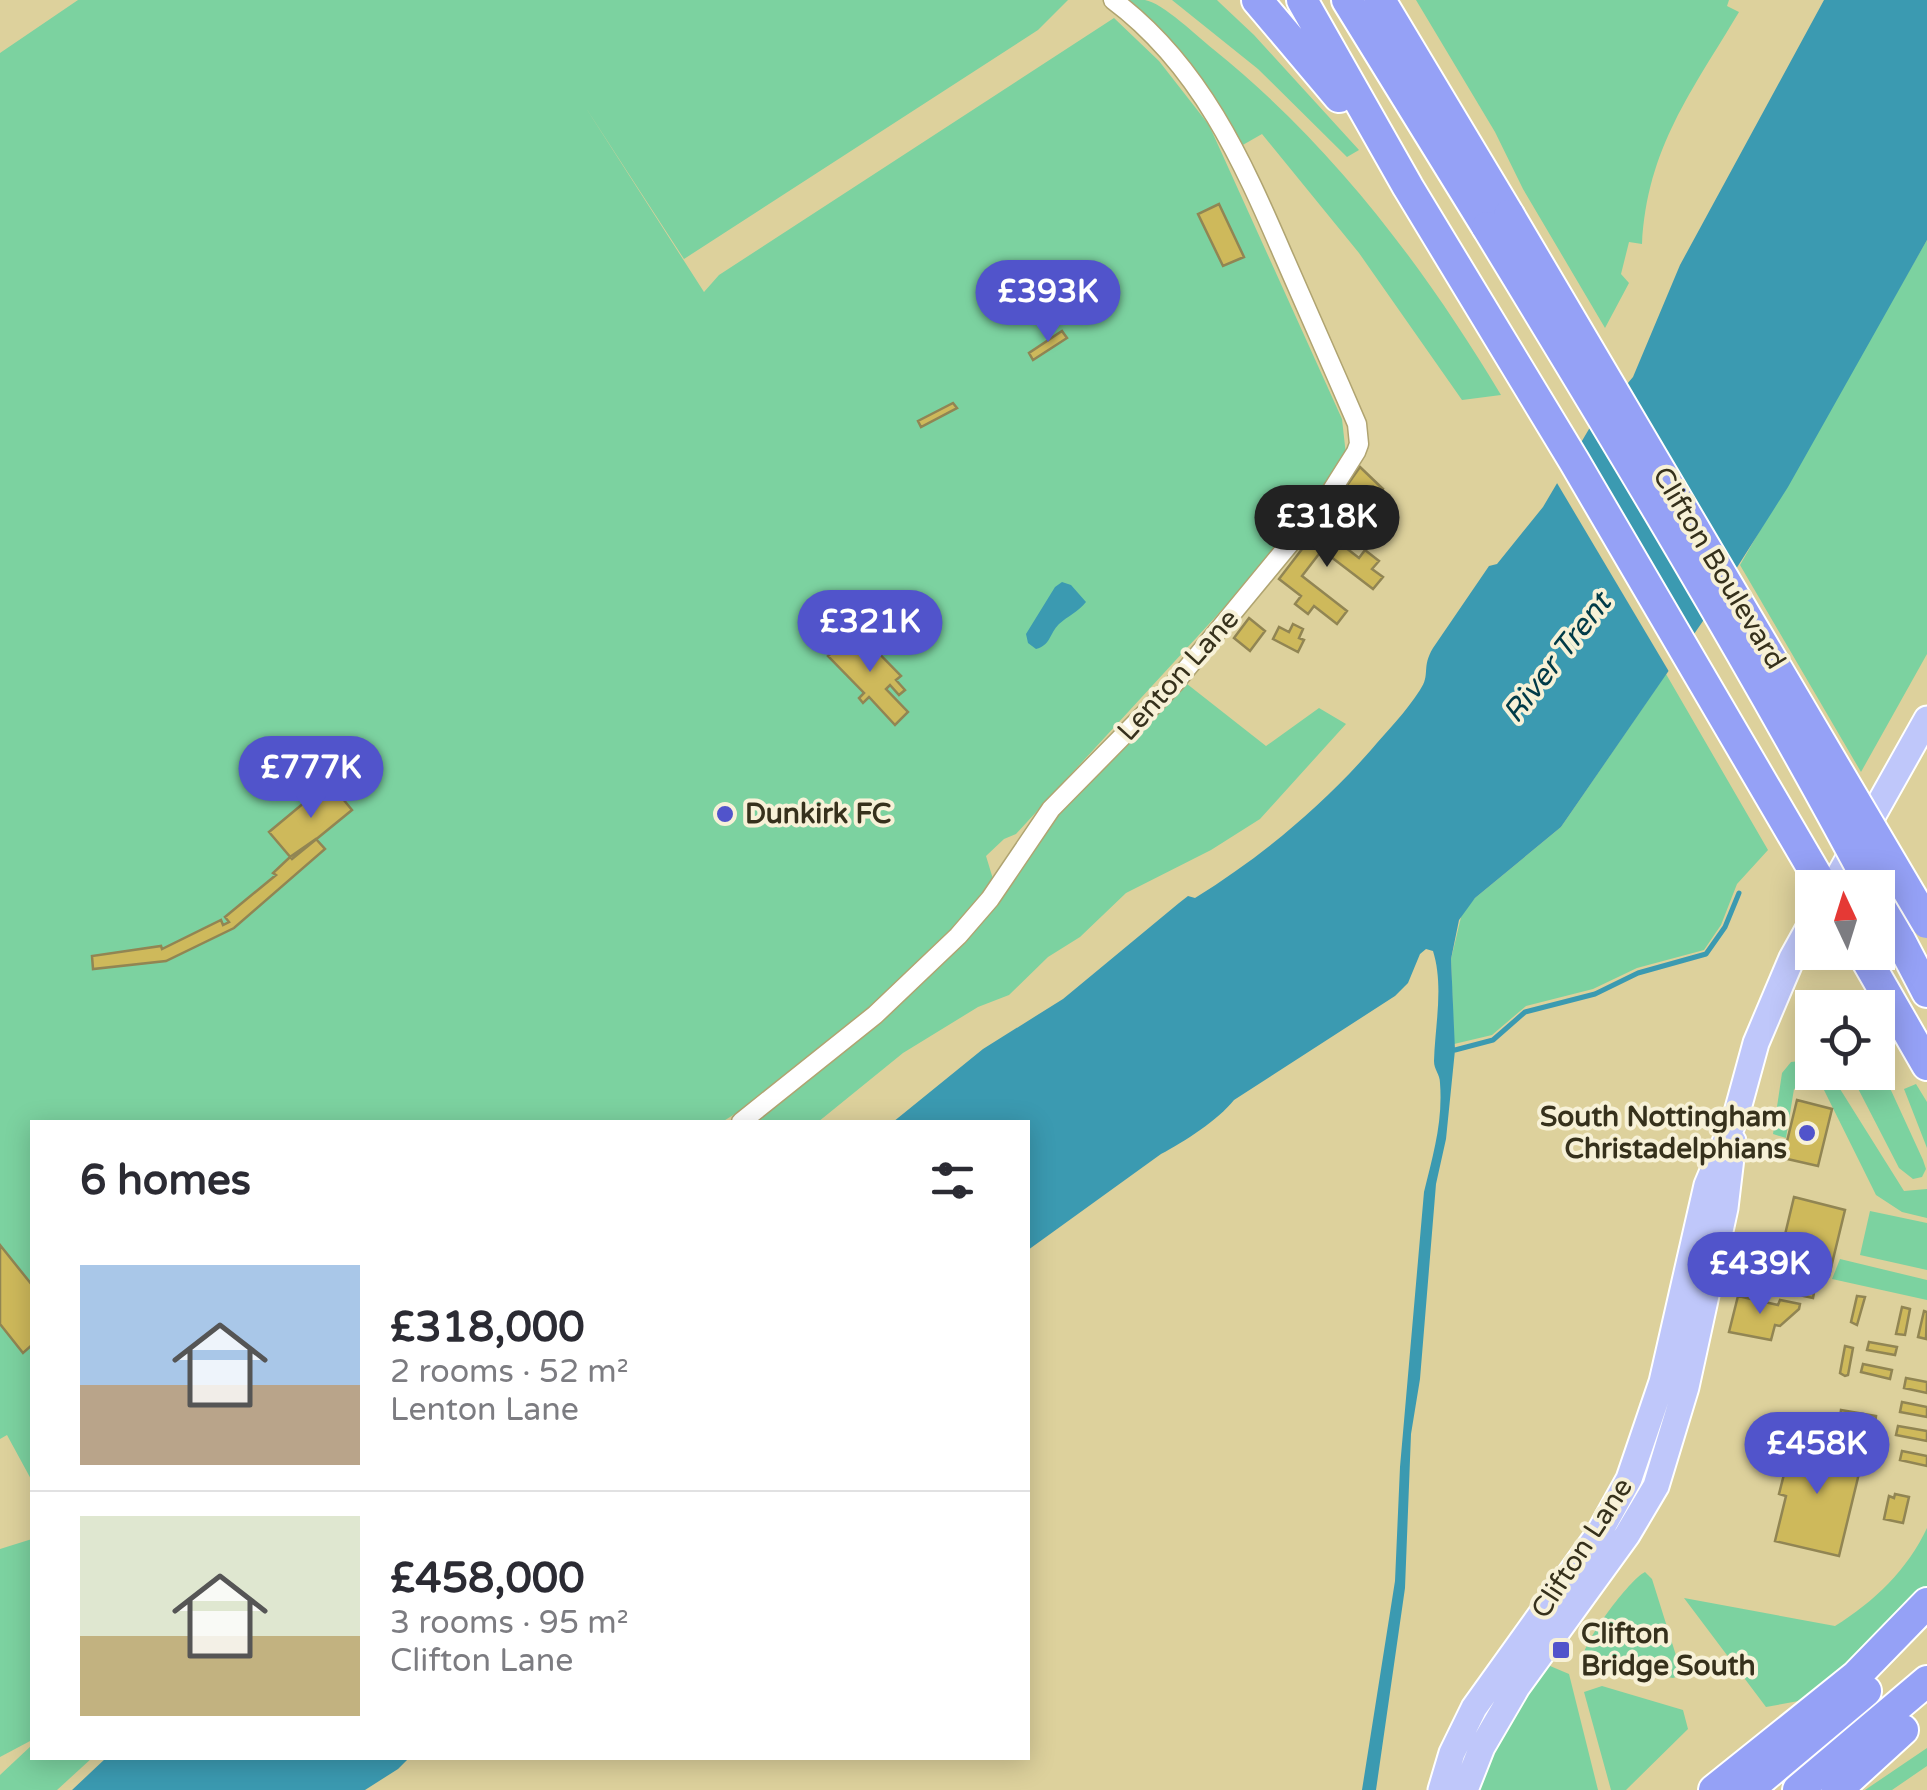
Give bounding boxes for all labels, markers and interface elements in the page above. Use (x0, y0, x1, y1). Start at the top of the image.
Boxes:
pin: £393K (978, 260, 1118, 345)
text: £393K (997, 273, 1099, 311)
street label: Clifton Boulevard (1645, 461, 1793, 675)
pin: £318K (1257, 485, 1397, 570)
text: £318K (1276, 498, 1378, 536)
water label: River Trent (1495, 583, 1621, 730)
pin: £321K (800, 590, 940, 675)
street label: Lenton Lane (1110, 602, 1246, 748)
text: £321K (819, 603, 921, 641)
pin: £777K (241, 736, 381, 821)
text: £777K (260, 749, 362, 787)
place label: Dunkirk FC (745, 797, 891, 831)
marker: Dunkirk FC (714, 803, 736, 825)
north arrow (1795, 870, 1895, 970)
map controls (1795, 870, 1895, 1090)
button: locate (1795, 990, 1895, 1090)
place label: South Nottingham Christadelphians (1540, 1100, 1787, 1166)
marker: South Nottingham Christadelphians (1796, 1122, 1818, 1144)
icon: filters (925, 1153, 980, 1208)
text: 6 homes (80, 1155, 251, 1206)
pin: £439K (1690, 1232, 1830, 1317)
text: £439K (1709, 1245, 1811, 1283)
text: £318,000 (390, 1302, 585, 1353)
icon: home (160, 1305, 280, 1425)
text: 2 rooms · 52 m² (390, 1353, 629, 1391)
text: Lenton Lane (390, 1391, 579, 1429)
pin: £458K (1747, 1412, 1887, 1497)
text: £458K (1766, 1425, 1868, 1463)
street label: Clifton Lane (1524, 1471, 1640, 1625)
text: £458,000 (390, 1553, 585, 1604)
icon: home (160, 1556, 280, 1676)
text: 3 rooms · 95 m² (390, 1604, 629, 1642)
place label: Clifton Bridge South (1581, 1617, 1755, 1683)
marker: Clifton Bridge South (1550, 1639, 1572, 1661)
text: Clifton Lane (390, 1642, 573, 1680)

